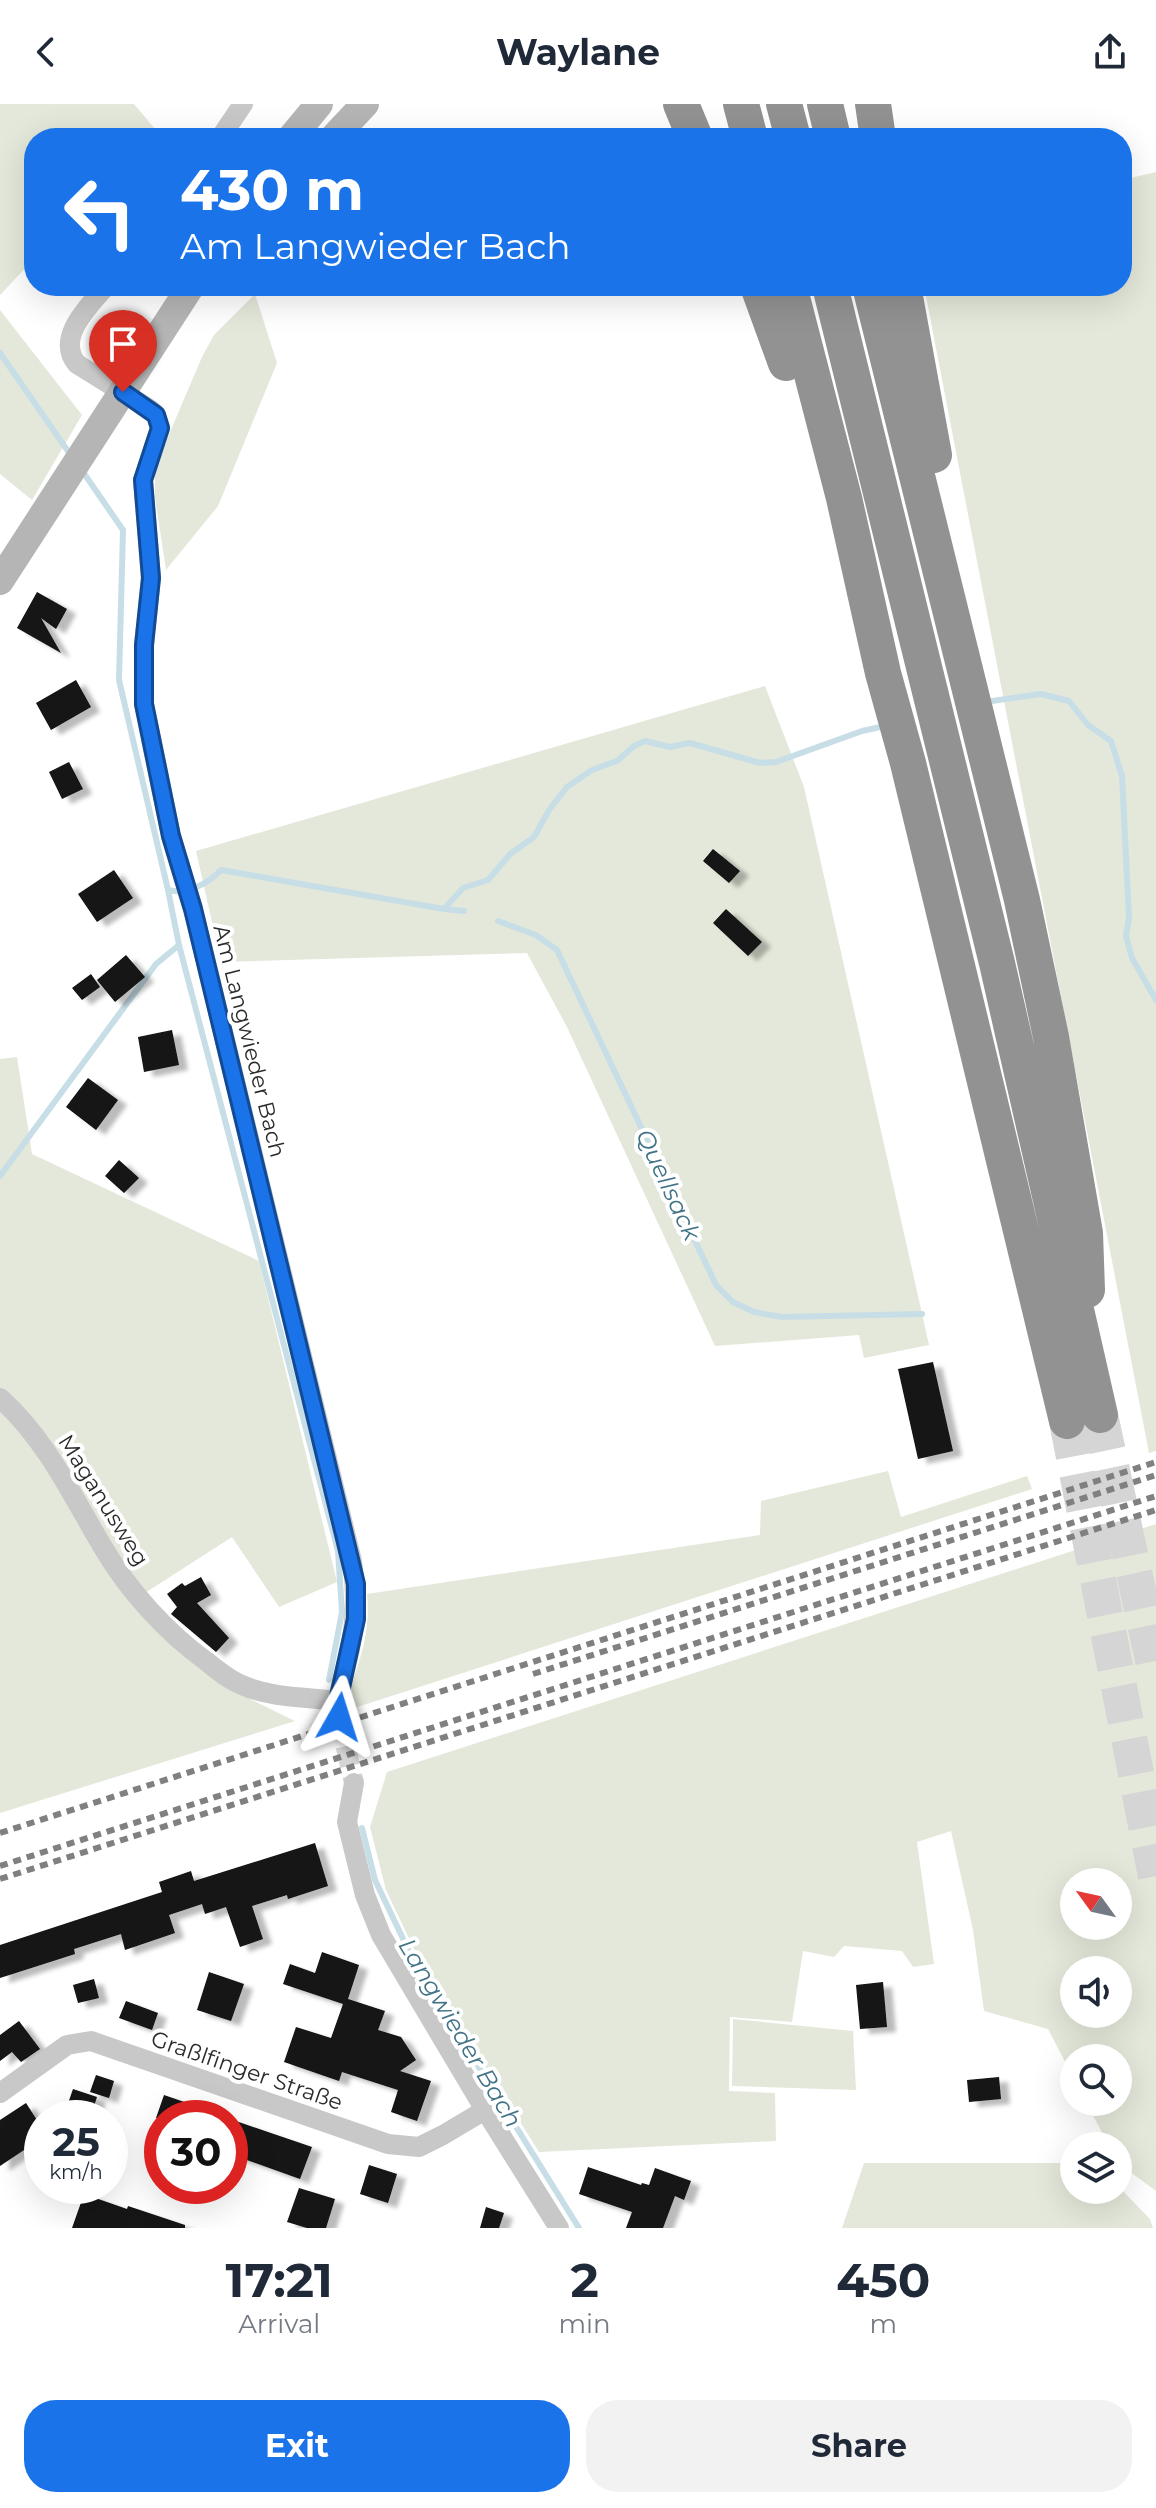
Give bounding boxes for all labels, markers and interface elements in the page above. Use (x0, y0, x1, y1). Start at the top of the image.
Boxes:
icon: back (24, 30, 68, 74)
text: Waylane (496, 30, 660, 74)
icon: share (1088, 30, 1132, 74)
text: 430 m (180, 156, 364, 224)
icon: left (48, 160, 152, 264)
text: Am Langwieder Bach (180, 224, 571, 268)
pin (89, 310, 157, 392)
icon: arrive (101, 322, 145, 366)
street label: Am Langwieder Bach (208, 922, 291, 1160)
water label: Quellsack (630, 1125, 708, 1247)
street label: Maganusweg (52, 1430, 155, 1571)
position arrow (297, 1675, 381, 1759)
north arrow (1060, 1868, 1132, 1940)
map controls (1060, 1868, 1132, 2204)
water label: Langwieder Bach (392, 1933, 528, 2133)
button: sound (1060, 1956, 1132, 2028)
street label: Graßlfinger Straße (147, 2025, 346, 2116)
button: search (1060, 2044, 1132, 2116)
speed limit sign: 30 (144, 2100, 248, 2204)
text: 25 (52, 2117, 100, 2166)
button: layers (1060, 2132, 1132, 2204)
text: km/h (49, 2160, 103, 2184)
text: 17:21 (226, 2251, 333, 2309)
text: 2 (570, 2251, 599, 2309)
text: 450 (836, 2251, 930, 2309)
text: Arrival (238, 2308, 320, 2340)
text: min (558, 2308, 611, 2340)
text: m (870, 2308, 897, 2340)
button: Exit (24, 2400, 570, 2492)
button: Share (586, 2400, 1132, 2492)

